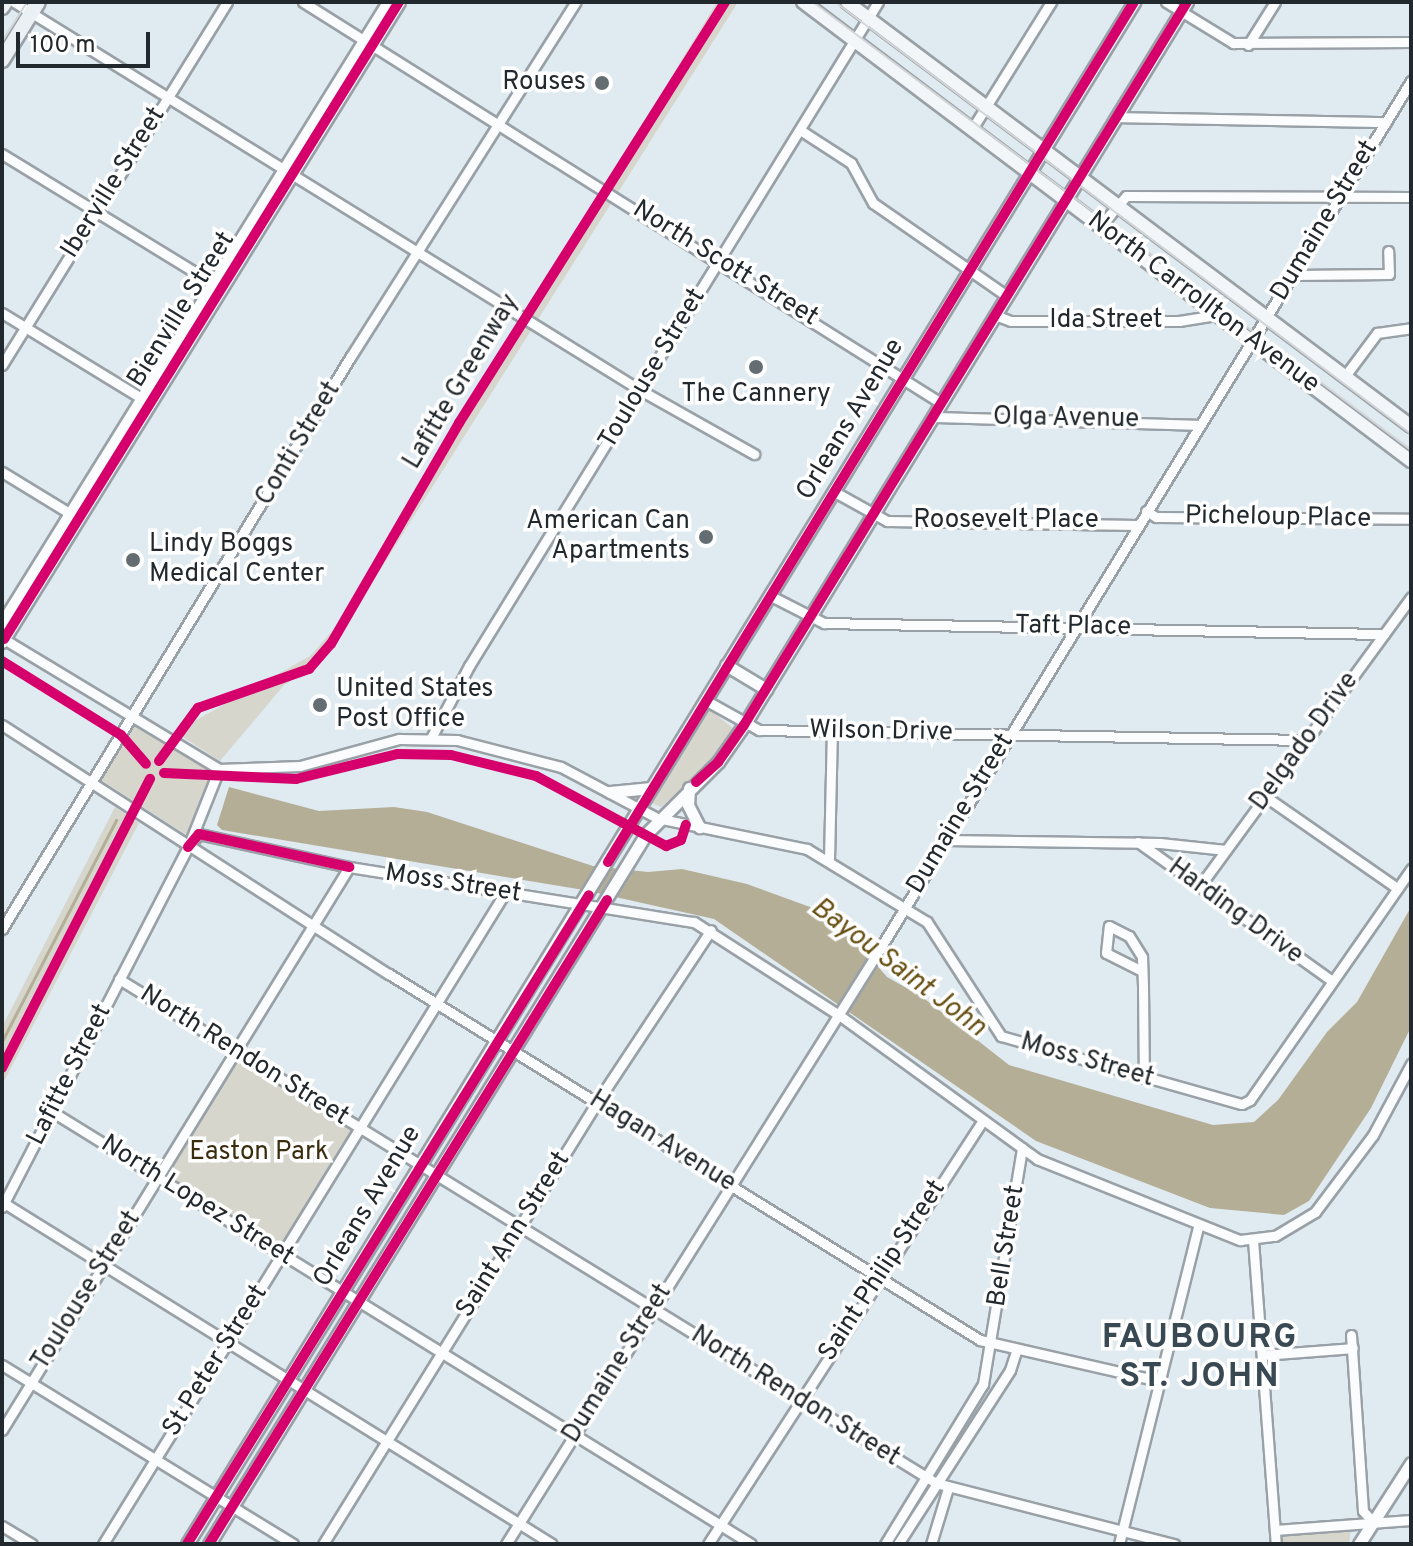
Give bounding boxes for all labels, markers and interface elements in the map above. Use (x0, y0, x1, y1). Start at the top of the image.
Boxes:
scale bar (20, 16, 154, 66)
text: 100 m (30, 31, 96, 61)
place label: Rouses (502, 67, 586, 99)
marker: Rouses (593, 74, 611, 92)
street label: Iberville Street (55, 102, 173, 264)
street label: Dumaine Street (1265, 135, 1385, 307)
street label: North Scott Street (626, 194, 824, 334)
street label: North Carrollton Avenue (1080, 205, 1326, 401)
street label: Bienville Street (122, 226, 242, 394)
street label: Toulouse Street (593, 283, 713, 455)
street label: Lafitte Greenway (397, 289, 527, 475)
street label: Ida Street (1049, 305, 1163, 337)
street label: Orleans Avenue (790, 333, 912, 507)
marker: The Cannery (747, 358, 765, 376)
street label: Conti Street (250, 376, 348, 512)
place label: The Cannery (681, 379, 831, 411)
street label: Olga Avenue (992, 402, 1140, 436)
street label: Picheloup Place (1185, 501, 1371, 535)
street label: Roosevelt Place (913, 505, 1099, 537)
place label: American Can Apartments (526, 506, 690, 568)
marker: American Can Apartments (697, 528, 715, 546)
place label: Lindy Boggs Medical Center (149, 529, 324, 590)
marker: Lindy Boggs Medical Center (124, 551, 142, 569)
street label: Taft Place (1015, 610, 1131, 644)
street label: Delgado Drive (1244, 666, 1366, 818)
place label: United States Post Office (336, 674, 494, 736)
marker: United States Post Office (311, 696, 329, 714)
street label: Wilson Drive (809, 715, 953, 749)
street label: Dumaine Street (901, 728, 1021, 900)
street label: Harding Drive (1161, 853, 1309, 971)
street label: Moss Street (383, 858, 523, 910)
water label: Bayou Saint John (804, 891, 992, 1045)
street label: North Rendon Street (134, 979, 354, 1133)
street label: Lafitte Street (21, 999, 119, 1151)
street label: Moss Street (1017, 1027, 1157, 1095)
street label: Hagan Avenue (583, 1084, 741, 1200)
street label: Orleans Avenue (307, 1120, 429, 1294)
street label: North Lopez Street (95, 1129, 299, 1273)
park label: Easton Park (189, 1137, 329, 1169)
street label: Saint Ann Street (450, 1146, 578, 1324)
street label: Saint Philip Street (813, 1175, 953, 1367)
street label: Bell Street (982, 1183, 1032, 1309)
street label: Toulouse Street (26, 1206, 148, 1376)
street label: St Peter Street (157, 1279, 275, 1443)
street label: Dumaine Street (557, 1279, 679, 1449)
district label: FAUBOURG ST. JOHN (1102, 1318, 1298, 1398)
street label: North Rendon Street (685, 1320, 905, 1474)

